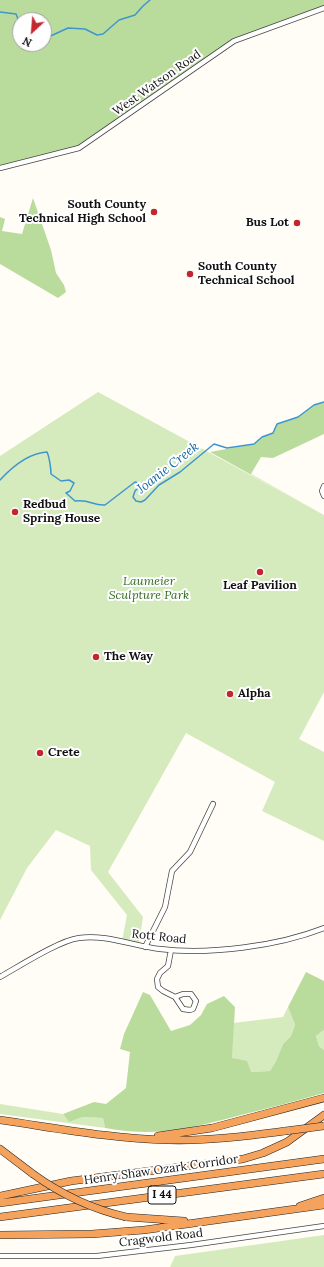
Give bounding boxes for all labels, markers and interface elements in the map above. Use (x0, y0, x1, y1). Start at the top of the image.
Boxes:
north arrow (12, 12, 52, 52)
text: N (20, 34, 34, 50)
street label: West Watson Road (110, 47, 204, 119)
place label: South County Technical High School (19, 198, 146, 226)
marker: South County Technical High School (149, 207, 159, 217)
place label: Bus Lot (246, 216, 289, 230)
marker: Bus Lot (292, 218, 302, 228)
place label: South County Technical School (198, 260, 294, 288)
marker: South County Technical School (185, 269, 195, 279)
water label: Joanie Creek (134, 439, 202, 497)
place label: Redbud Spring House (23, 498, 100, 526)
marker: Redbud Spring House (10, 507, 20, 517)
marker: Leaf Pavilion (255, 567, 265, 577)
park label: Laumeier Sculpture Park (109, 575, 189, 603)
place label: Leaf Pavilion (223, 579, 297, 593)
place label: The Way (104, 650, 153, 664)
marker: The Way (91, 652, 101, 662)
place label: Alpha (238, 687, 271, 701)
marker: Alpha (225, 689, 235, 699)
place label: Crete (48, 746, 80, 760)
marker: Crete (35, 748, 45, 758)
street label: Rott Road (131, 927, 187, 947)
street label: Henry Shaw Ozark Corridor (83, 1152, 239, 1188)
road number: I 44 (148, 1186, 176, 1204)
street label: Cragwold Road (118, 1226, 204, 1250)

